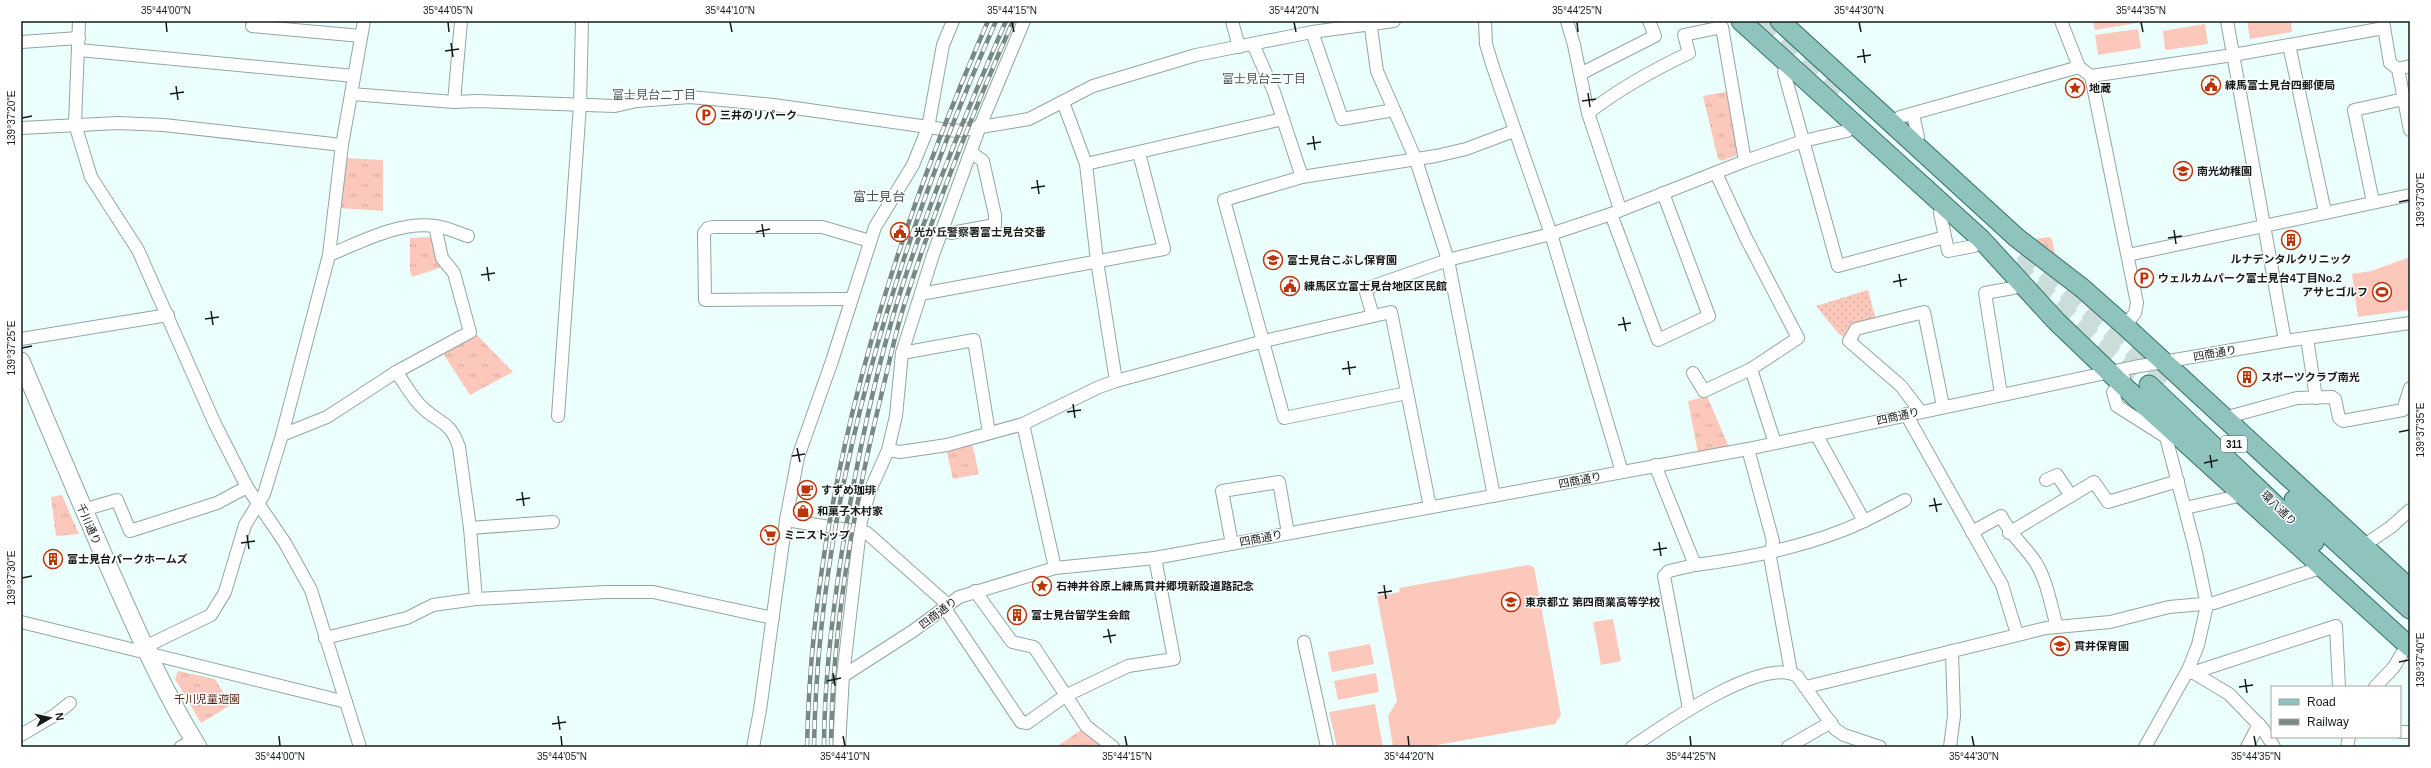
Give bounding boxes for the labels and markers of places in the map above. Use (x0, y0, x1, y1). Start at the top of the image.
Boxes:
public building icon: 練馬富士見台四郵便局 (2200, 74, 2222, 96)
place icon: 地蔵 (2064, 77, 2086, 99)
place label: 練馬富士見台四郵便局 (2225, 79, 2335, 91)
place label: 地蔵 (2089, 82, 2111, 94)
parking icon: 三井のリパーク (695, 104, 717, 126)
place label: 三井のリパーク (720, 109, 797, 121)
school or university icon: 南光幼稚園 (2172, 160, 2194, 182)
place label: 南光幼稚園 (2197, 165, 2252, 177)
public building icon: 光が丘警察署富士見台交番 (889, 221, 911, 243)
place label: 光が丘警察署富士見台交番 (914, 226, 1046, 238)
building icon: ルナデンタルクリニック (2280, 229, 2302, 251)
school or university icon: 富士見台こぶし保育園 (1262, 249, 1284, 271)
place label: ルナデンタルクリニック (2231, 253, 2352, 265)
place label: 富士見台こぶし保育園 (1287, 254, 1397, 266)
parking icon: ウェルカムパーク富士見台4丁目No.2 (2133, 267, 2155, 289)
place label: ウェルカムパーク富士見台4丁目No.2 (2158, 272, 2342, 284)
public building icon: 練馬区立富士見台地区区民館 (1279, 275, 1301, 297)
place label: 練馬区立富士見台地区区民館 (1304, 280, 1447, 292)
sports icon: アサヒゴルフ (2371, 281, 2393, 303)
place label: アサヒゴルフ (2302, 286, 2368, 298)
building icon: スポーツクラブ南光 (2236, 366, 2258, 388)
place label: スポーツクラブ南光 (2261, 371, 2360, 383)
cafe icon: すずめ珈琲 (796, 479, 818, 501)
place label: すずめ珈琲 (821, 484, 876, 496)
shop icon: 和菓子木村家 (792, 500, 814, 522)
place label: 和菓子木村家 (817, 505, 883, 517)
supermarket icon: ミニストップ (759, 524, 781, 546)
place label: ミニストップ (784, 529, 850, 541)
building icon: 富士見台パークホームズ (42, 548, 64, 570)
place label: 富士見台パークホームズ (67, 553, 188, 565)
place icon: 石神井谷原上練馬貫井郷境新設道路記念 (1031, 575, 1053, 597)
place label: 石神井谷原上練馬貫井郷境新設道路記念 (1056, 580, 1254, 592)
school or university icon: 東京都立 第四商業高等学校 (1500, 591, 1522, 613)
place label: 東京都立 第四商業高等学校 (1525, 596, 1660, 608)
building icon: 富士見台留学生会館 (1006, 604, 1028, 626)
place label: 富士見台留学生会館 (1031, 609, 1130, 621)
school or university icon: 貫井保育園 (2049, 635, 2071, 657)
place label: 貫井保育園 (2074, 640, 2129, 652)

